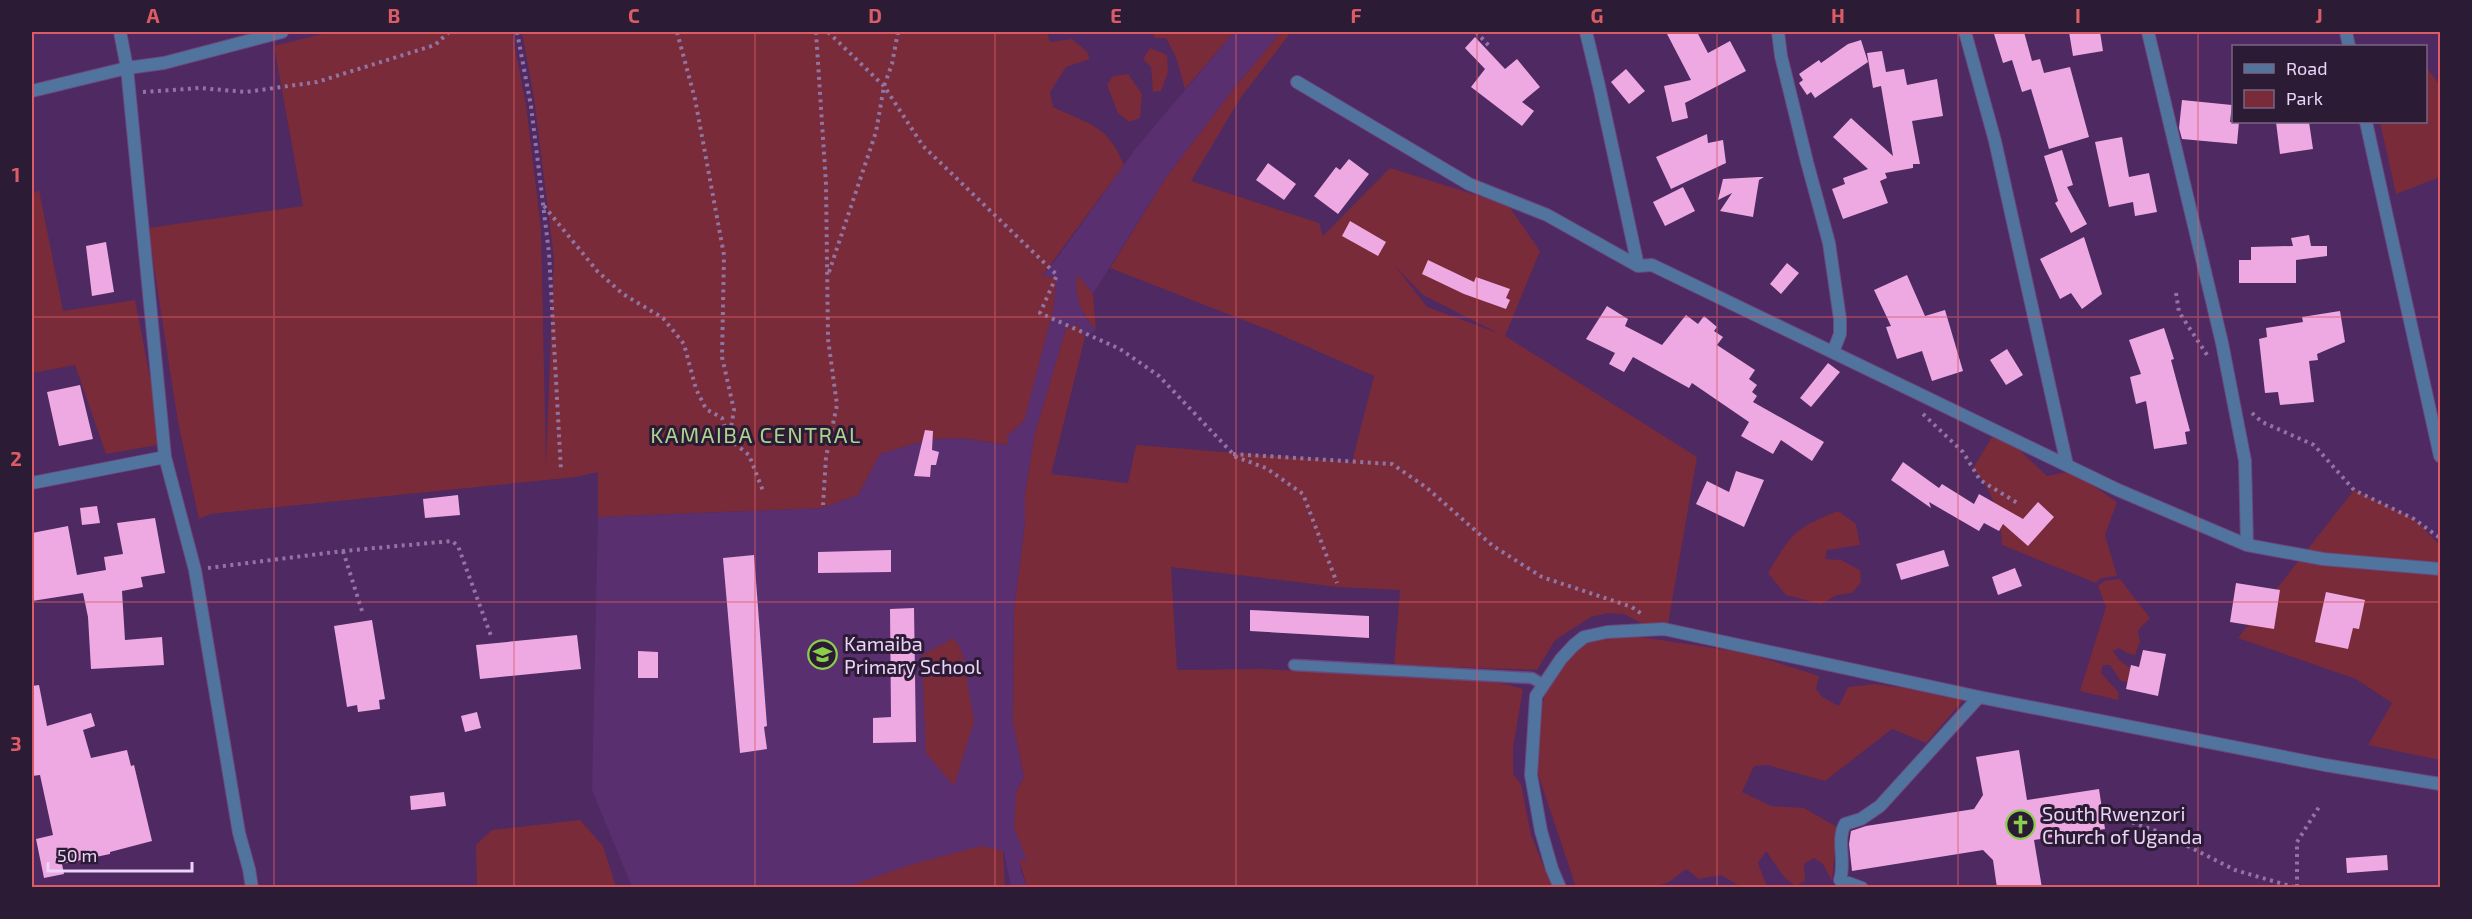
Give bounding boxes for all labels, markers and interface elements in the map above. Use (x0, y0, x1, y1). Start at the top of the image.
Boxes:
text: A (146, 3, 160, 27)
text: B (388, 3, 400, 27)
text: C (628, 3, 640, 27)
text: D (868, 3, 882, 27)
text: E (1110, 3, 1122, 27)
text: F (1350, 3, 1362, 27)
text: G (1591, 3, 1603, 27)
text: H (1831, 3, 1845, 27)
text: I (2075, 3, 2081, 27)
text: J (2315, 3, 2323, 27)
legend (2232, 45, 2427, 123)
text: Road (2286, 57, 2327, 79)
text: Park (2286, 87, 2323, 109)
text: 1 (12, 162, 20, 186)
district label: KAMAIBA CENTRAL (650, 421, 862, 447)
text: 2 (10, 446, 22, 470)
place label: Kamaiba Primary School (844, 631, 981, 678)
school or university icon: Kamaiba Primary School (807, 639, 839, 671)
text: 3 (10, 731, 22, 755)
place label: South Rwenzori Church of Uganda (2042, 801, 2202, 848)
church icon: South Rwenzori Church of Uganda (2005, 809, 2037, 841)
scale bar (48, 835, 192, 873)
text: 50 m (57, 844, 97, 866)

